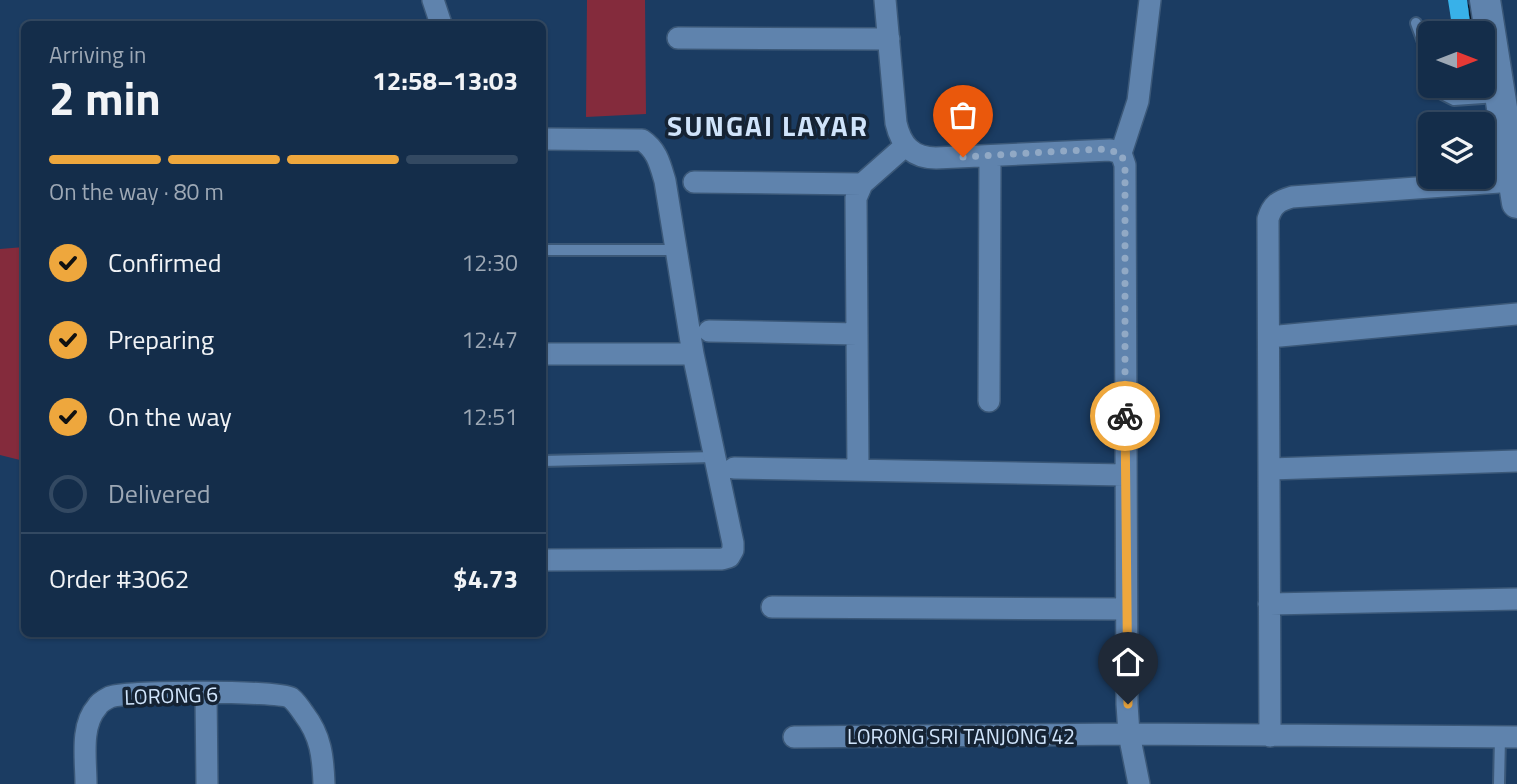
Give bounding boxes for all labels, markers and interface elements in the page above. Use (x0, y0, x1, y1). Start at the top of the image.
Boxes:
north arrow (1418, 21, 1494, 98)
map controls (1418, 21, 1495, 189)
text: Arriving in (49, 37, 146, 72)
text: 12:58–13:03 (372, 61, 518, 100)
text: 2 min (49, 63, 161, 133)
pin (933, 85, 993, 157)
icon: bag (944, 96, 982, 134)
district label: SUNGAI LAYAR (667, 104, 869, 147)
button: layers (1418, 112, 1495, 189)
text: On the way · 80 m (49, 174, 224, 209)
text: Confirmed (108, 243, 222, 282)
icon: check (49, 244, 87, 282)
text: 12:30 (461, 245, 518, 280)
text: Preparing (108, 320, 214, 359)
icon: check (49, 321, 87, 359)
text: 12:47 (461, 322, 518, 357)
courier (1090, 381, 1160, 451)
text: On the way (108, 397, 232, 436)
icon: bike (1106, 397, 1144, 435)
icon: check (49, 398, 87, 436)
text: 12:51 (461, 399, 518, 434)
text: Delivered (108, 474, 211, 513)
text: Order #3062 (49, 559, 189, 598)
text: $4.73 (453, 559, 518, 598)
pin (1098, 632, 1158, 704)
icon: home (1109, 643, 1147, 681)
street label: LORONG 6 (124, 677, 218, 713)
street label: LORONG SRI TANJONG 42 (847, 720, 1075, 752)

